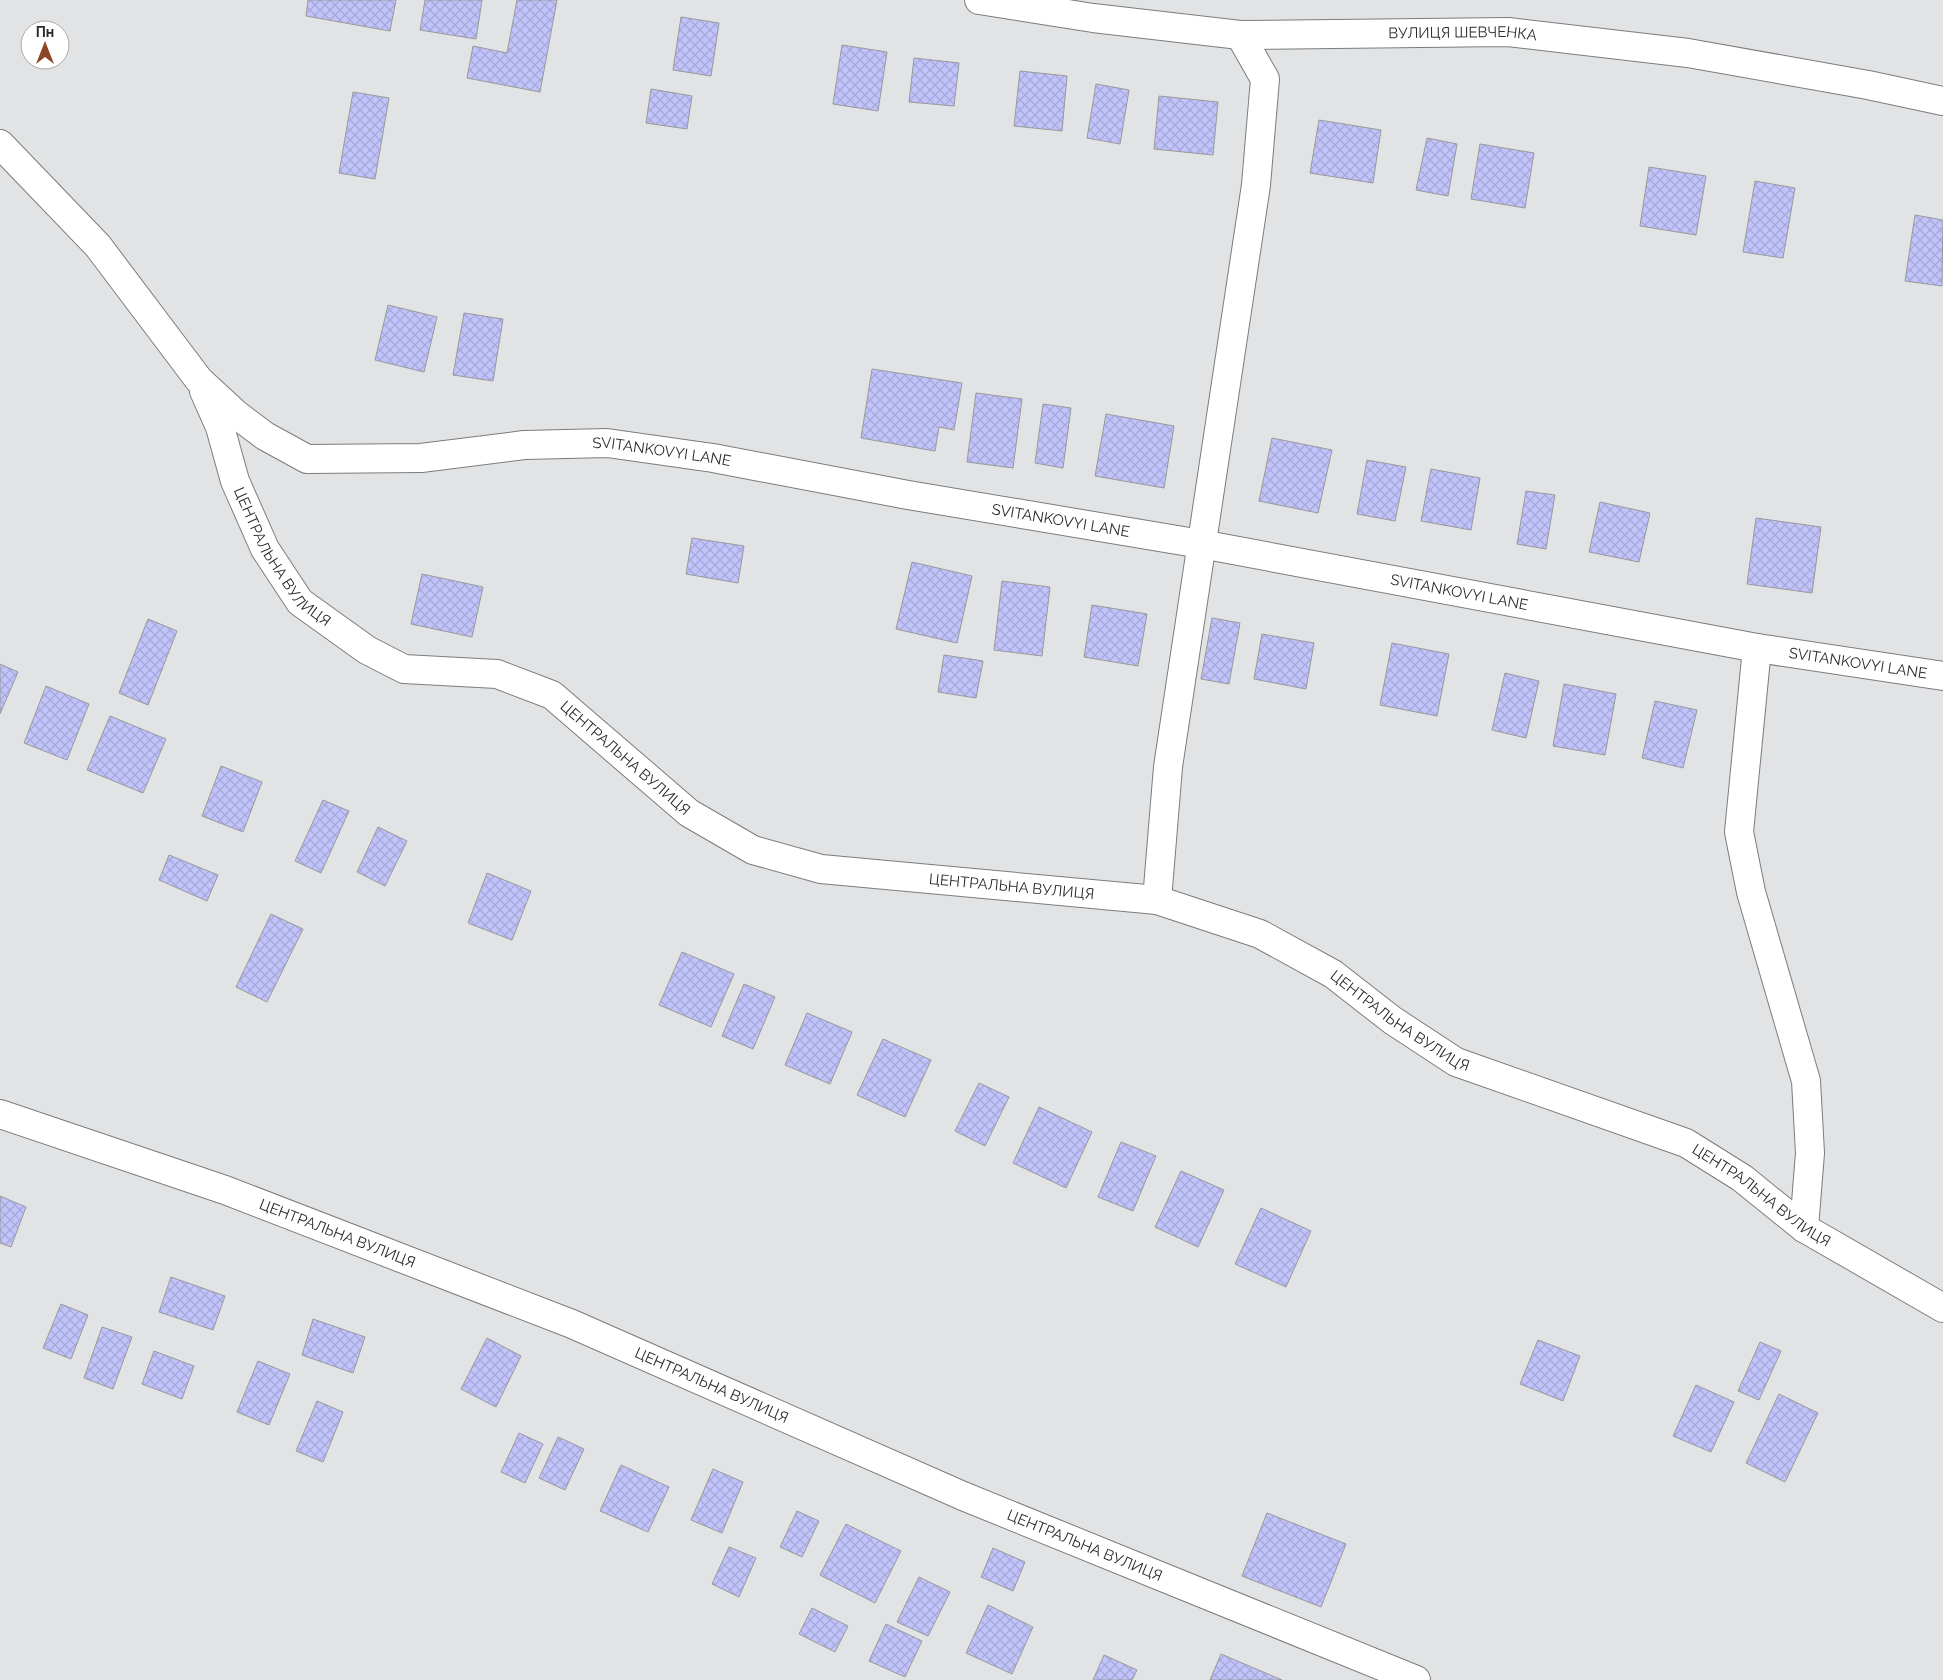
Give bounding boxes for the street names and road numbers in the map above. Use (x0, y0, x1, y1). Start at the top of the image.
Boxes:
street label: ВУЛИЦЯ ШЕВЧЕНКА (1388, 23, 1538, 44)
street label: SVITANKOVYI LANE (592, 434, 733, 470)
street label: ЦЕНТРАЛЬНА ВУЛИЦЯ (230, 484, 334, 630)
street label: SVITANKOVYI LANE (990, 500, 1131, 541)
street label: SVITANKOVYI LANE (1389, 571, 1530, 614)
street label: SVITANKOVYI LANE (1788, 644, 1928, 683)
street label: ЦЕНТРАЛЬНА ВУЛИЦЯ (557, 697, 694, 819)
street label: ЦЕНТРАЛЬНА ВУЛИЦЯ (928, 870, 1095, 903)
street label: ЦЕНТРАЛЬНА ВУЛИЦЯ (1327, 966, 1472, 1075)
street label: ЦЕНТРАЛЬНА ВУЛИЦЯ (1689, 1140, 1834, 1250)
street label: ЦЕНТРАЛЬНА ВУЛИЦЯ (257, 1195, 418, 1272)
street label: ЦЕНТРАЛЬНА ВУЛИЦЯ (632, 1344, 791, 1427)
street label: ЦЕНТРАЛЬНА ВУЛИЦЯ (1004, 1506, 1165, 1585)

